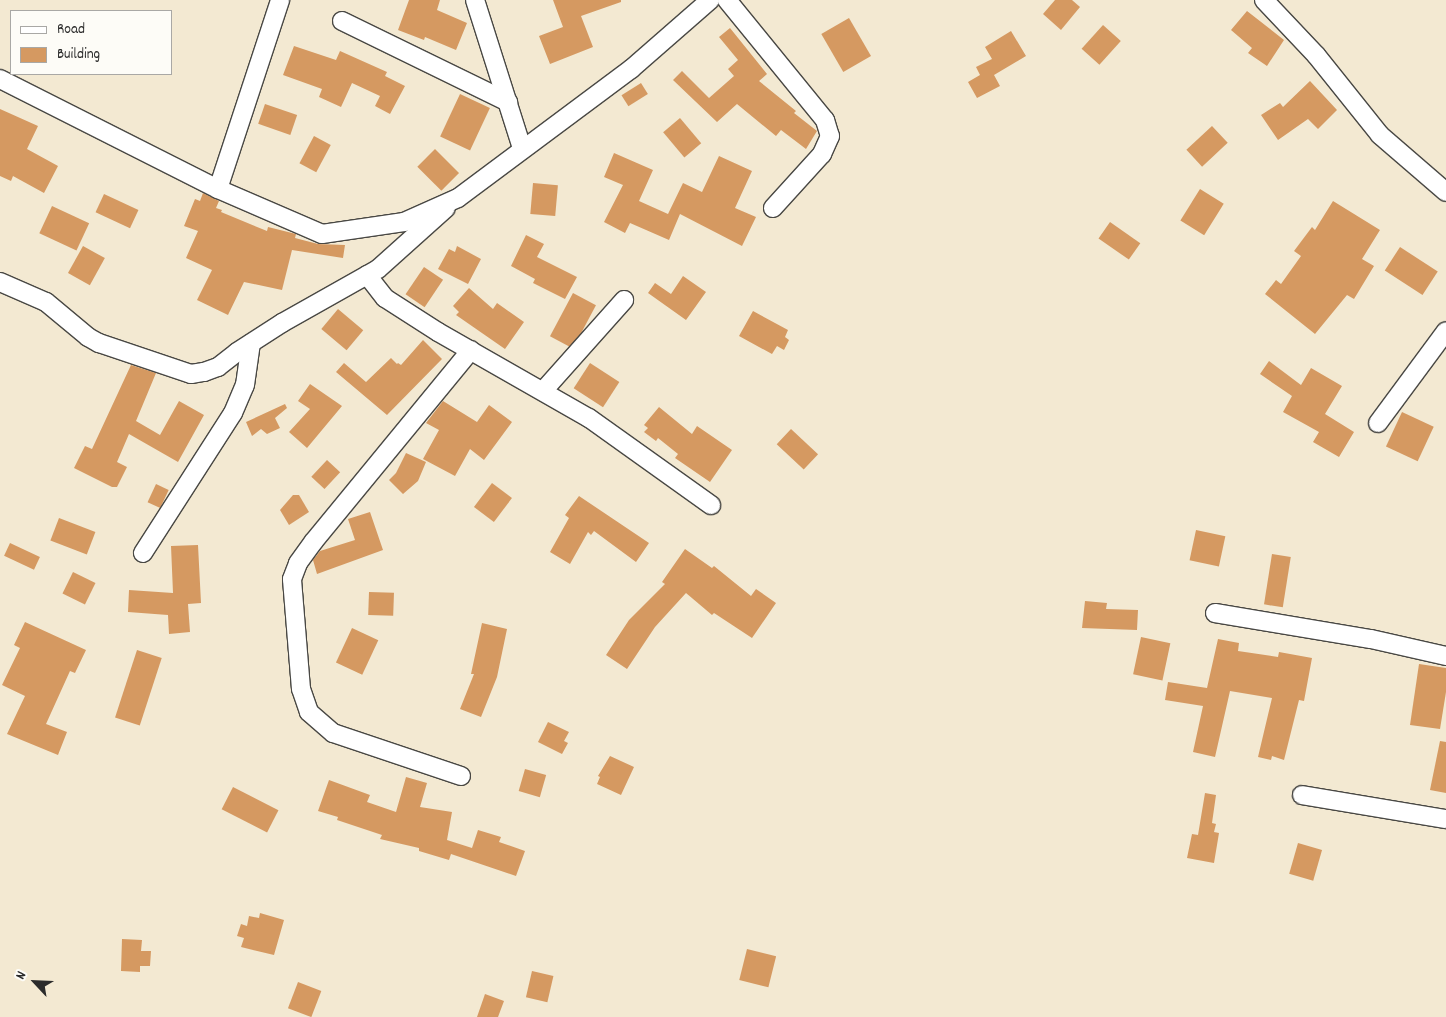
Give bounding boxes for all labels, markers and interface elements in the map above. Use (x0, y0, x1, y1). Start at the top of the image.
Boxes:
legend (10, 10, 172, 75)
text: Road (57, 19, 85, 41)
text: Building (57, 44, 100, 66)
north arrow (10, 957, 60, 1007)
text: N (11, 968, 32, 983)

